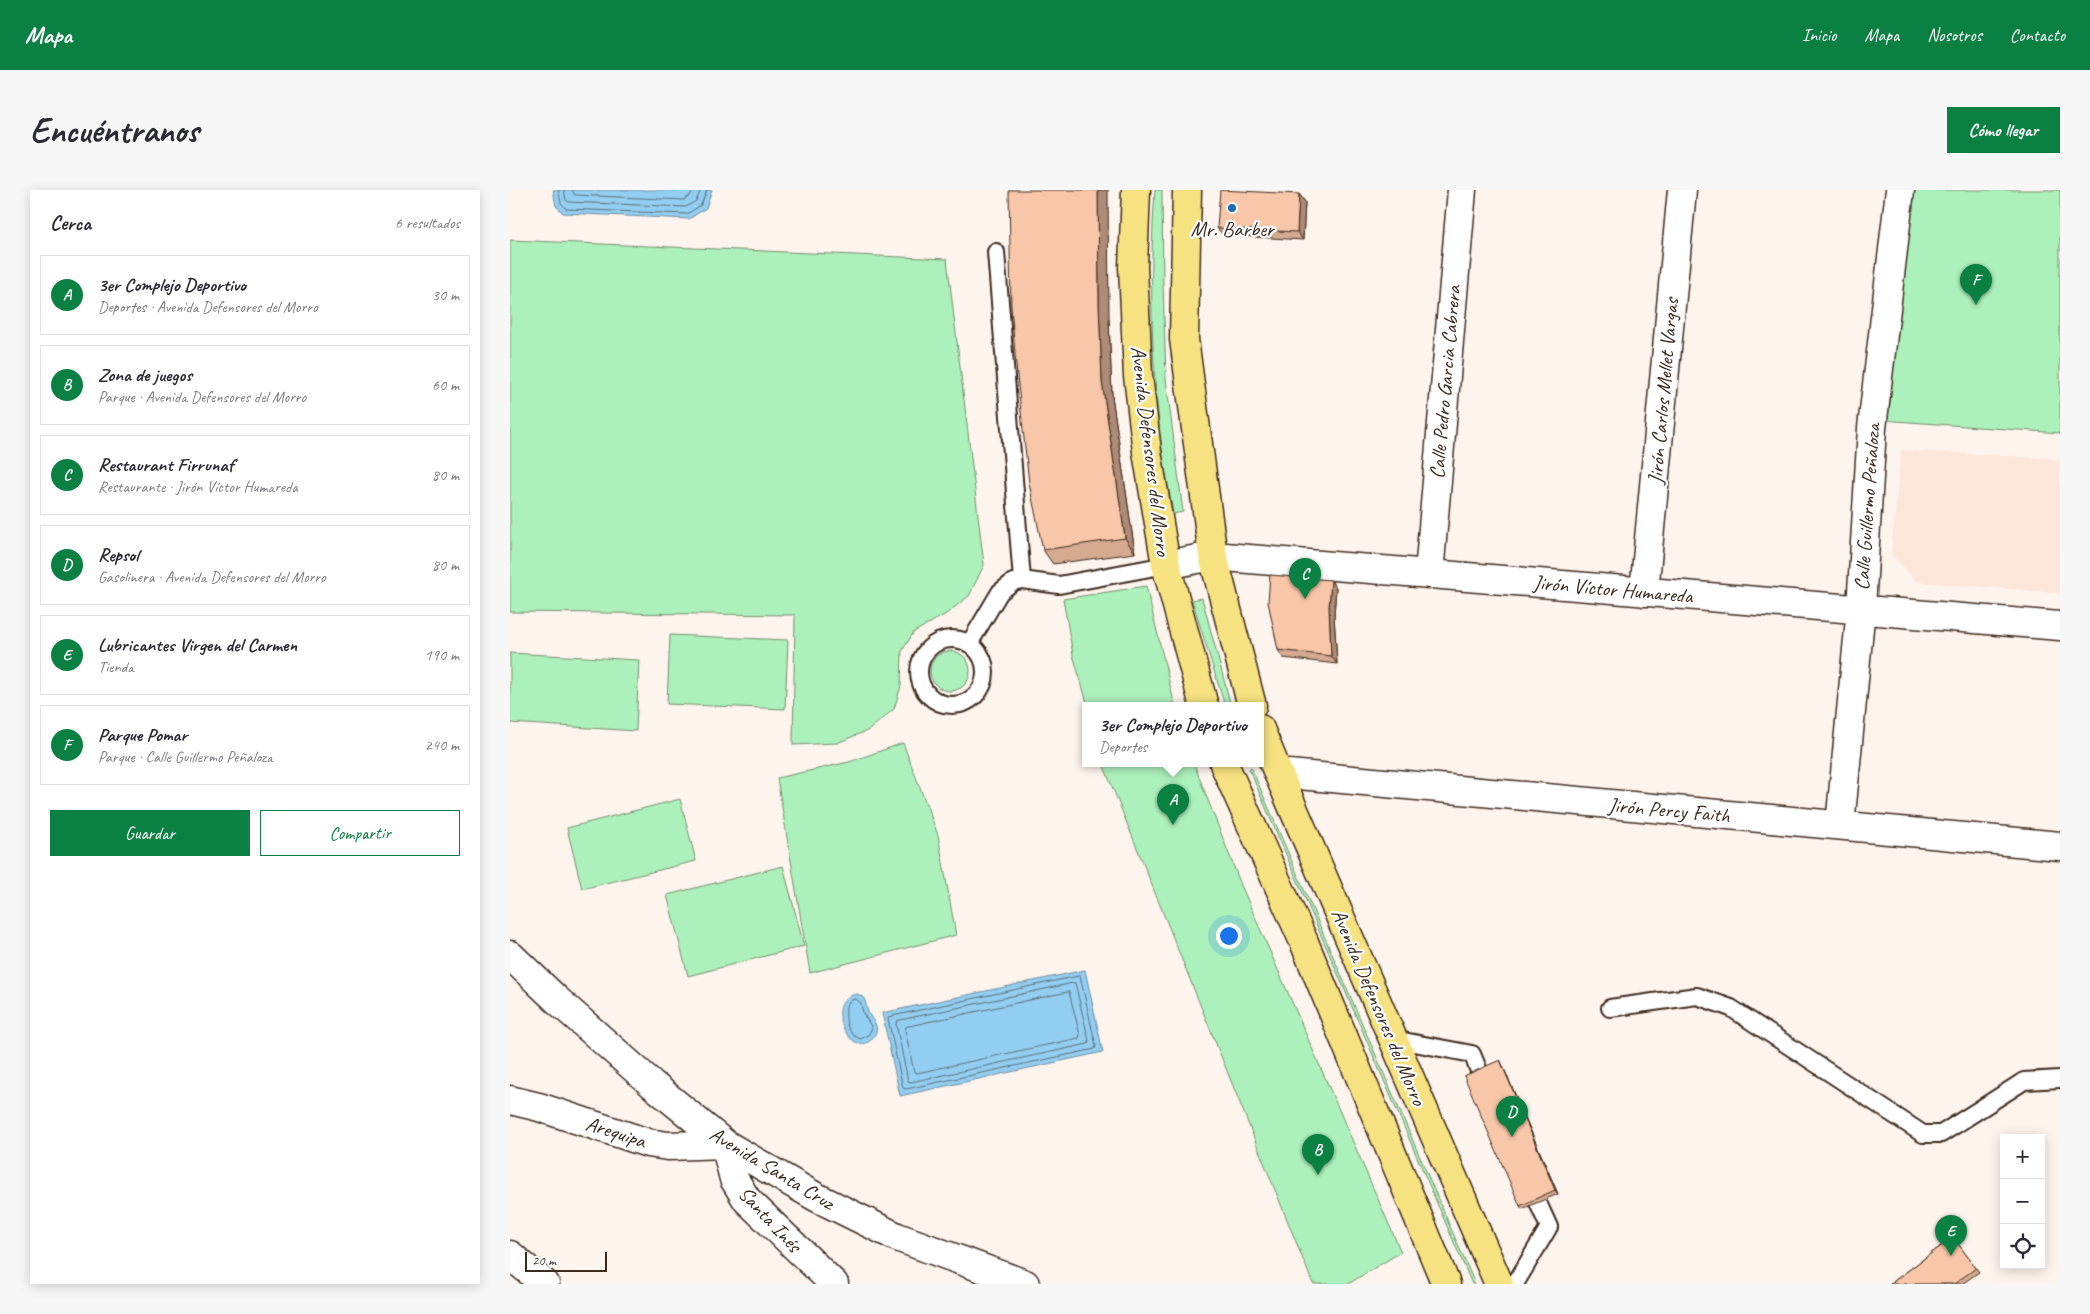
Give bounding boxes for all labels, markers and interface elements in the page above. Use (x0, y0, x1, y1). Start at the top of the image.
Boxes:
text: Mapa (25, 20, 72, 50)
text: Inicio (1802, 24, 1836, 46)
text: Mapa (1864, 24, 1899, 46)
text: Nosotros (1927, 24, 1982, 46)
text: Contacto (2010, 24, 2065, 46)
button: Cómo llegar (1947, 107, 2060, 153)
text: Encuéntranos (30, 108, 199, 153)
marker: Mr. Barber (1226, 202, 1238, 214)
text: Cerca (50, 210, 91, 236)
text: 6 resultados (395, 213, 460, 233)
place label: Mr. Barber (1190, 216, 1275, 242)
pin: F (1960, 264, 1992, 305)
text: 3er Complejo Deportivo (98, 273, 246, 297)
street label: Calle Pedro Garcia Cabrera (1424, 283, 1467, 480)
text: A (63, 285, 71, 305)
text: 30 m (432, 285, 459, 305)
street label: Jirón Carlos Mellet Vargas (1642, 295, 1684, 486)
text: Deportes · Avenida Defensores del Morro (98, 297, 318, 317)
street label: Avenida Defensores del Morro (1125, 345, 1177, 559)
text: Zona de juegos (98, 363, 192, 387)
text: B (63, 375, 71, 395)
text: 60 m (432, 375, 459, 395)
text: Parque · Avenida Defensores del Morro (98, 387, 306, 407)
street label: Calle Guillermo Peñaloza (1848, 420, 1886, 591)
text: Restaurant Firrunaf (98, 453, 233, 477)
text: C (63, 465, 71, 485)
text: 80 m (432, 465, 459, 485)
text: Restaurante · Jirón Víctor Humareda (98, 477, 298, 497)
text: Repsol (98, 543, 139, 567)
text: D (62, 555, 72, 575)
text: 80 m (432, 555, 459, 575)
pin: C (1289, 558, 1321, 599)
text: Gasolinera · Avenida Defensores del Morro (98, 567, 326, 587)
street label: Jirón Víctor Humareda (1531, 569, 1695, 609)
text: Lubricantes Virgen del Carmen (98, 633, 297, 657)
text: E (63, 645, 71, 665)
text: 190 m (425, 645, 459, 665)
text: Tienda (98, 657, 134, 677)
popup (1082, 702, 1264, 767)
text: 3er Complejo Deportivo (1099, 713, 1247, 737)
text: Parque Pomar (98, 723, 187, 747)
text: F (63, 735, 71, 755)
text: 240 m (425, 735, 459, 755)
text: Deportes (1099, 737, 1147, 757)
text: Parque · Calle Guillermo Peñaloza (98, 747, 273, 767)
pin: A (1157, 784, 1189, 825)
street label: Jirón Percy Faith (1606, 792, 1731, 828)
button: Guardar (50, 810, 250, 856)
button: Compartir (260, 810, 460, 856)
street label: Avenida Defensores del Morro (1326, 905, 1433, 1111)
your location (1216, 923, 1242, 949)
pin: D (1496, 1096, 1528, 1137)
street label: Arequipa (583, 1110, 651, 1154)
street label: Avenida Santa Cruz (705, 1121, 841, 1217)
pin: B (1302, 1134, 1334, 1175)
map controls (2000, 1134, 2045, 1269)
button: + (2000, 1134, 2045, 1179)
button: − (2000, 1179, 2045, 1224)
street label: Santa Inés (733, 1181, 808, 1259)
pin: E (1935, 1215, 1967, 1256)
button: locate (2000, 1224, 2045, 1269)
scale bar (525, 1249, 608, 1272)
text: 20 m (532, 1252, 556, 1269)

